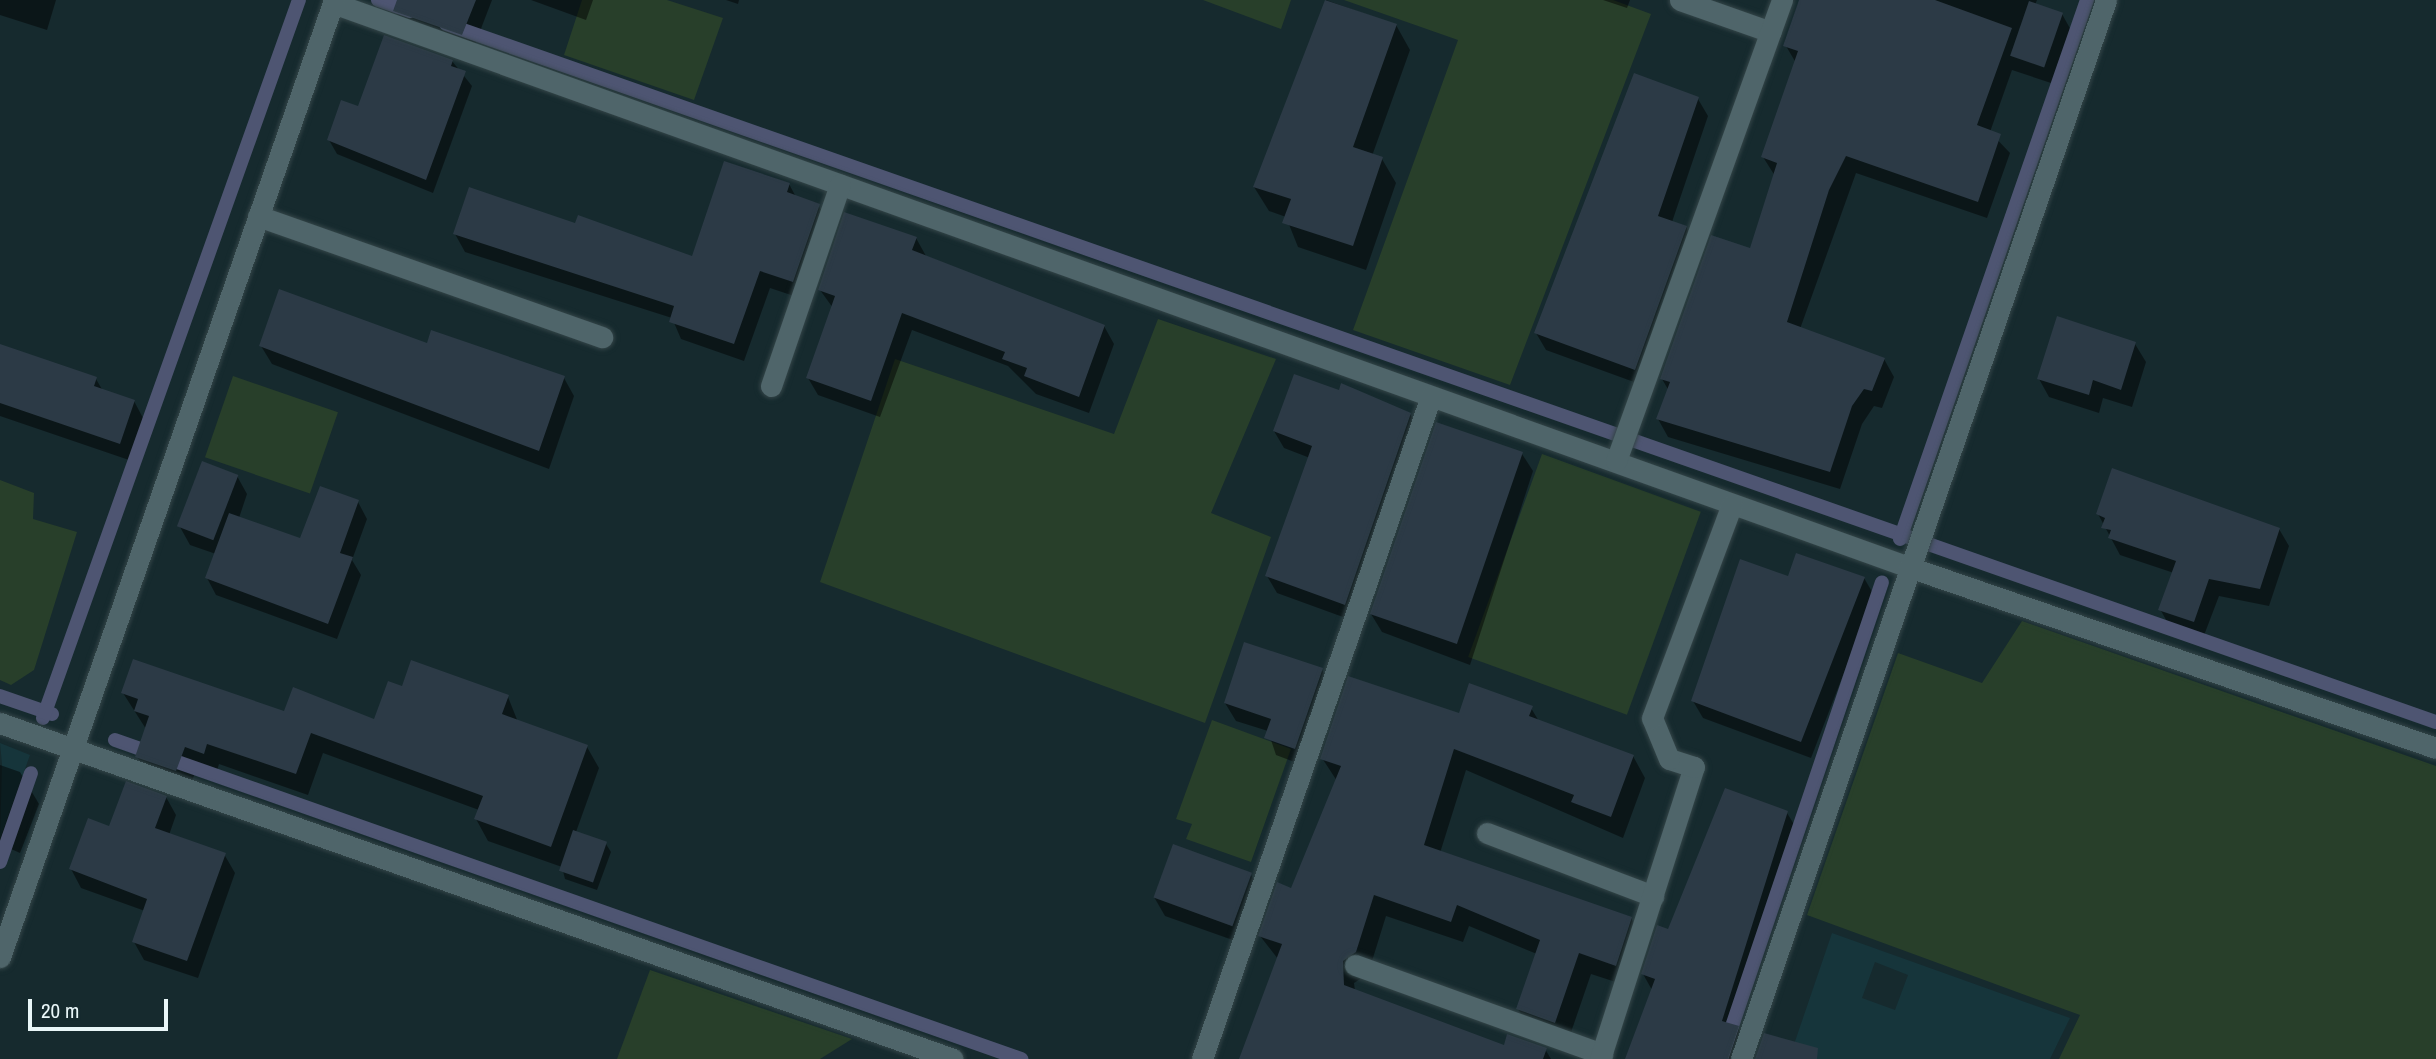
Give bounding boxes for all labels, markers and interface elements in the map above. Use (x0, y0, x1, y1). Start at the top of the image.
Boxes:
scale bar (32, 986, 172, 1030)
text: 20 m (41, 996, 79, 1025)

